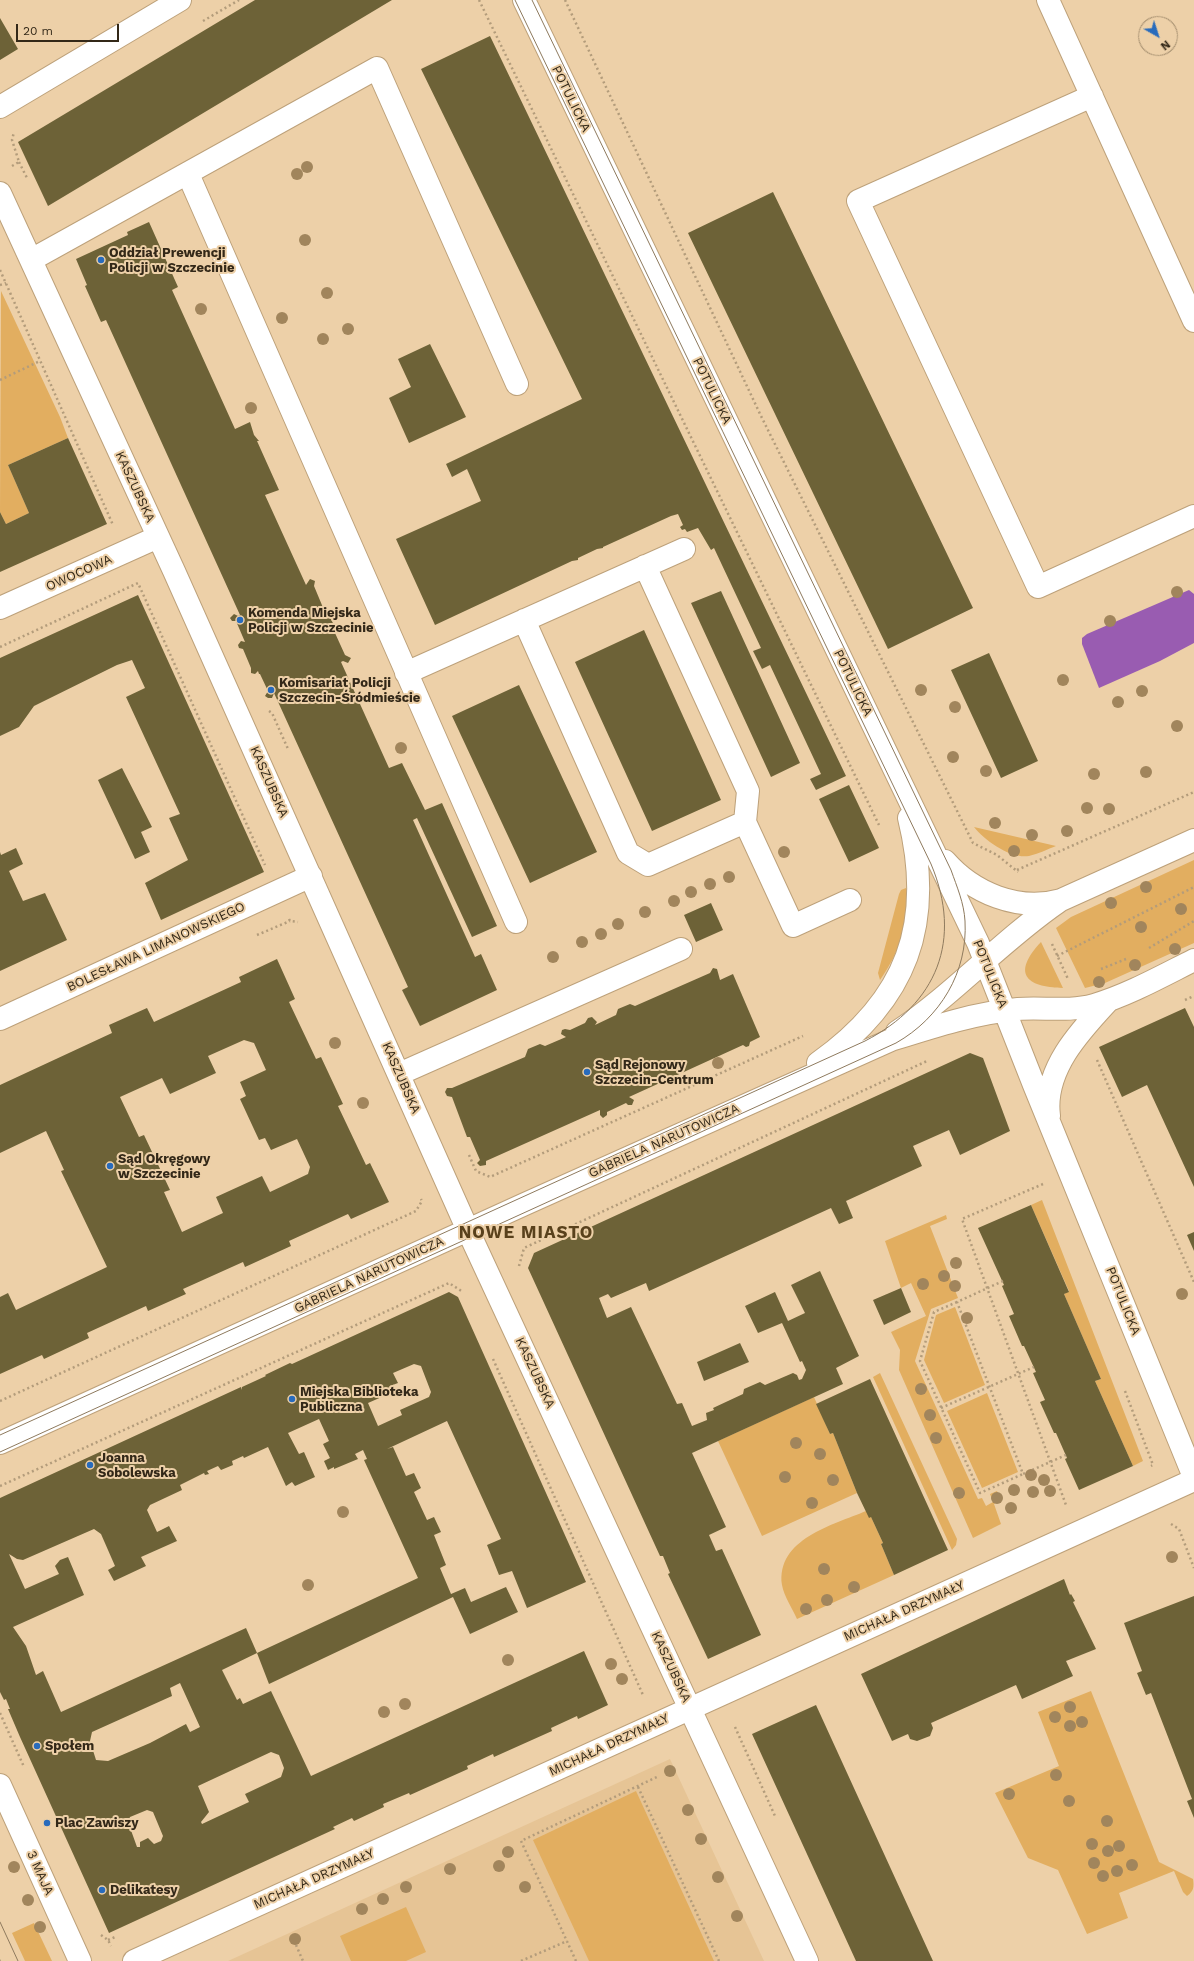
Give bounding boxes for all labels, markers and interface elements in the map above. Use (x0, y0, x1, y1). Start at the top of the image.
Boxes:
scale bar (18, 16, 121, 42)
north arrow (1138, 16, 1178, 56)
text: 20 m (23, 24, 53, 38)
text: N (1158, 37, 1172, 53)
street label: POTULICKA (548, 63, 594, 135)
place label: Oddział Prewencji Policji w Szczecinie (109, 245, 234, 276)
marker: Oddział Prewencji Policji w Szczecinie (96, 255, 106, 265)
street label: POTULICKA (689, 355, 735, 427)
street label: KASZUBSKA (112, 449, 158, 525)
street label: OWOCOWA (43, 551, 115, 595)
place label: Komenda Miejska Policji w Szczecinie (248, 605, 373, 636)
marker: Komenda Miejska Policji w Szczecinie (235, 615, 245, 625)
street label: POTULICKA (830, 647, 876, 719)
place label: Komisariat Policji Szczecin-Śródmieście (279, 675, 420, 706)
marker: Komisariat Policji Szczecin-Śródmieście (266, 685, 276, 695)
street label: KASZUBSKA (246, 744, 292, 820)
street label: BOLESŁAWA LIMANOWSKIEGO (65, 899, 247, 995)
street label: POTULICKA (969, 938, 1011, 1010)
street label: KASZUBSKA (378, 1040, 424, 1116)
place label: Sąd Rejonowy Szczecin-Centrum (595, 1057, 714, 1088)
marker: Sąd Rejonowy Szczecin-Centrum (582, 1067, 592, 1077)
street label: GABRIELA NARUTOWICZA (586, 1101, 742, 1181)
place label: Sąd Okręgowy w Szczecinie (118, 1151, 210, 1182)
marker: Sąd Okręgowy w Szczecinie (105, 1161, 115, 1171)
district label: NOWE MIASTO (459, 1223, 593, 1243)
street label: GABRIELA NARUTOWICZA (292, 1233, 446, 1317)
street label: POTULICKA (1102, 1265, 1144, 1337)
street label: KASZUBSKA (512, 1335, 558, 1411)
place label: Miejska Biblioteka Publiczna (300, 1384, 418, 1415)
marker: Miejska Biblioteka Publiczna (287, 1394, 297, 1404)
place label: Joanna Sobolewska (98, 1450, 176, 1481)
marker: Joanna Sobolewska (85, 1460, 95, 1470)
street label: MICHAŁA DRZYMAŁY (841, 1577, 967, 1645)
street label: KASZUBSKA (648, 1629, 694, 1705)
street label: MICHAŁA DRZYMAŁY (547, 1710, 671, 1780)
place label: Społem (45, 1738, 94, 1754)
marker: Społem (32, 1741, 42, 1751)
place label: Plac Zawiszy (55, 1815, 139, 1831)
marker: Plac Zawiszy (42, 1818, 52, 1828)
street label: MICHAŁA DRZYMAŁY (251, 1845, 377, 1913)
street label: 3 MAJA (23, 1848, 57, 1898)
place label: Delikatesy (110, 1882, 177, 1898)
marker: Delikatesy (97, 1885, 107, 1895)

